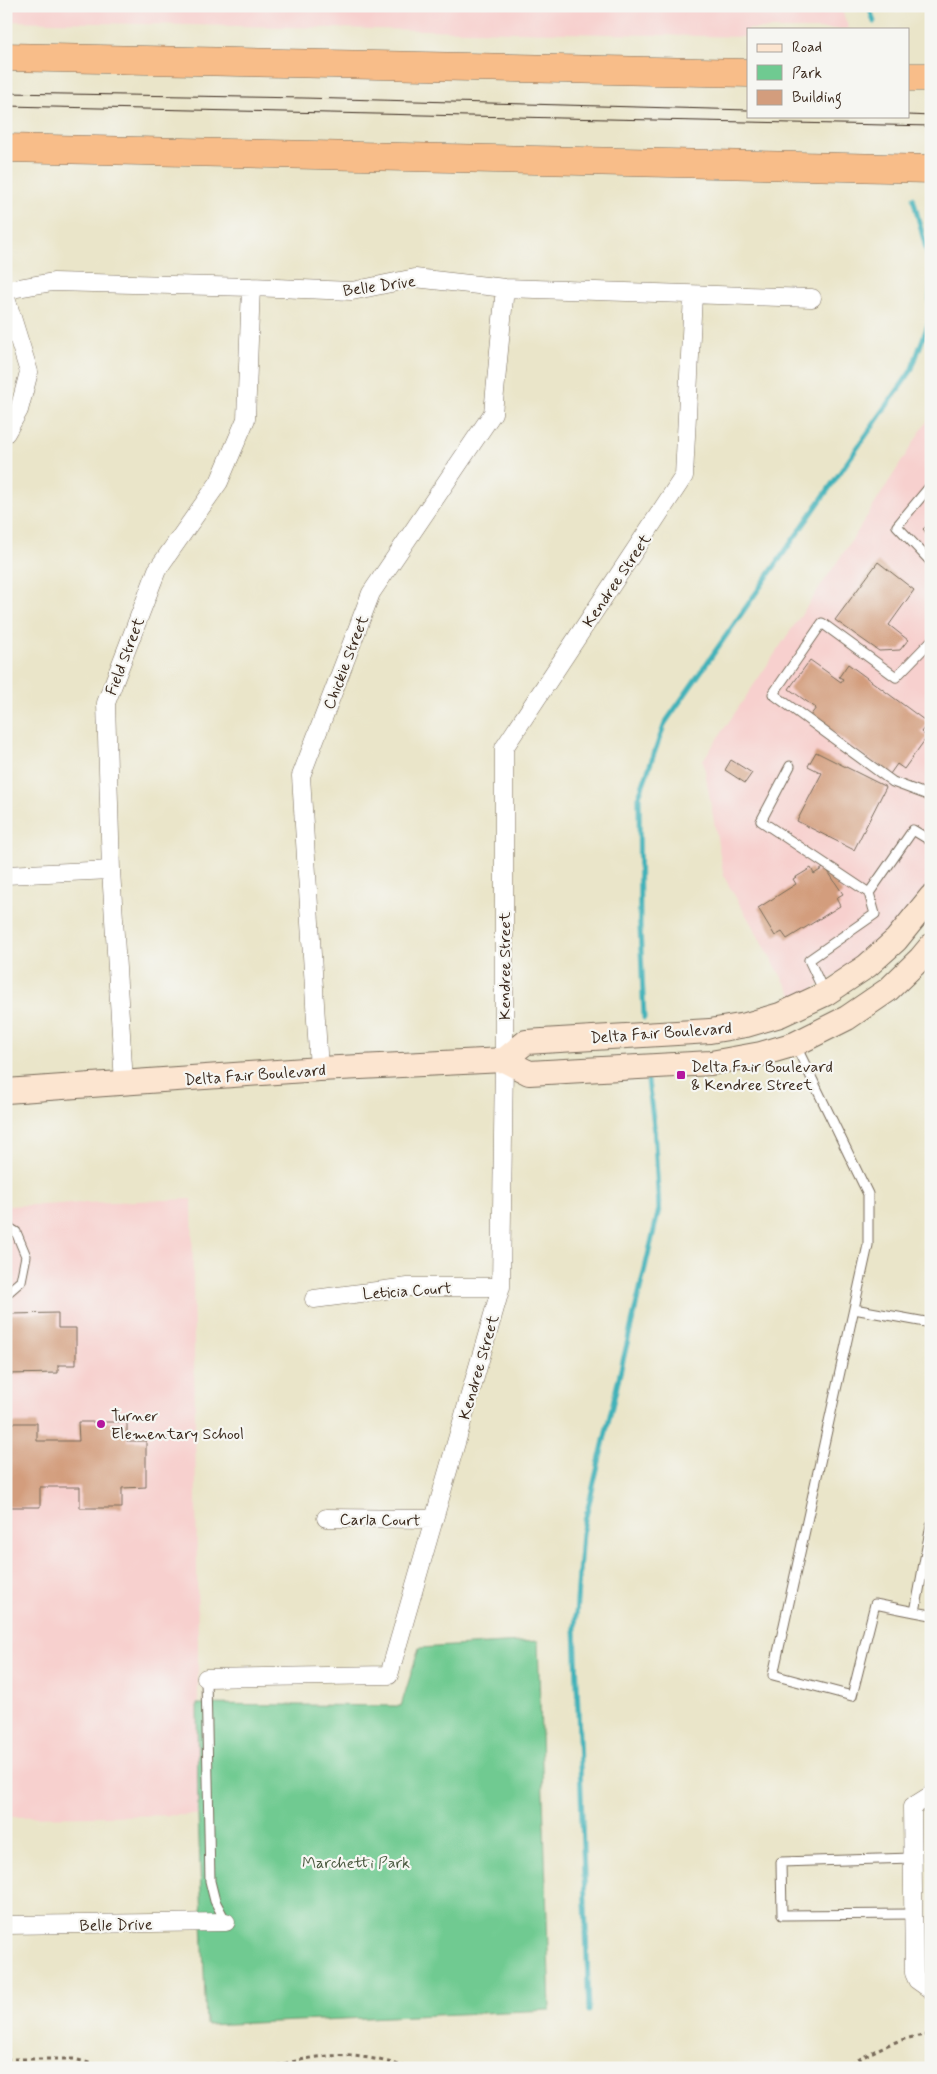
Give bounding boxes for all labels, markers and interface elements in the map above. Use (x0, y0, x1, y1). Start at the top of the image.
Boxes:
legend (747, 28, 910, 118)
text: Road (792, 38, 822, 58)
text: Park (792, 64, 822, 84)
text: Building (792, 88, 842, 109)
street label: Belle Drive (342, 271, 417, 302)
street label: Kendree Street (578, 530, 657, 632)
street label: Chickie Street (319, 612, 374, 713)
street label: Field Street (101, 614, 150, 698)
street label: Kendree Street (495, 911, 516, 1020)
street label: Delta Fair Boulevard (590, 1018, 733, 1049)
place label: Delta Fair Boulevard & Kendree Street (691, 1057, 833, 1096)
street label: Delta Fair Boulevard (184, 1060, 327, 1091)
marker: Delta Fair Boulevard & Kendree Street (675, 1069, 687, 1081)
street label: Leticia Court (362, 1278, 453, 1305)
street label: Kendree Street (454, 1312, 505, 1422)
place label: Turner Elementary School (111, 1406, 244, 1445)
marker: Turner Elementary School (95, 1418, 107, 1430)
street label: Carla Court (339, 1509, 421, 1532)
park label: Marchetti Park (302, 1853, 410, 1874)
street label: Belle Drive (79, 1914, 153, 1937)

